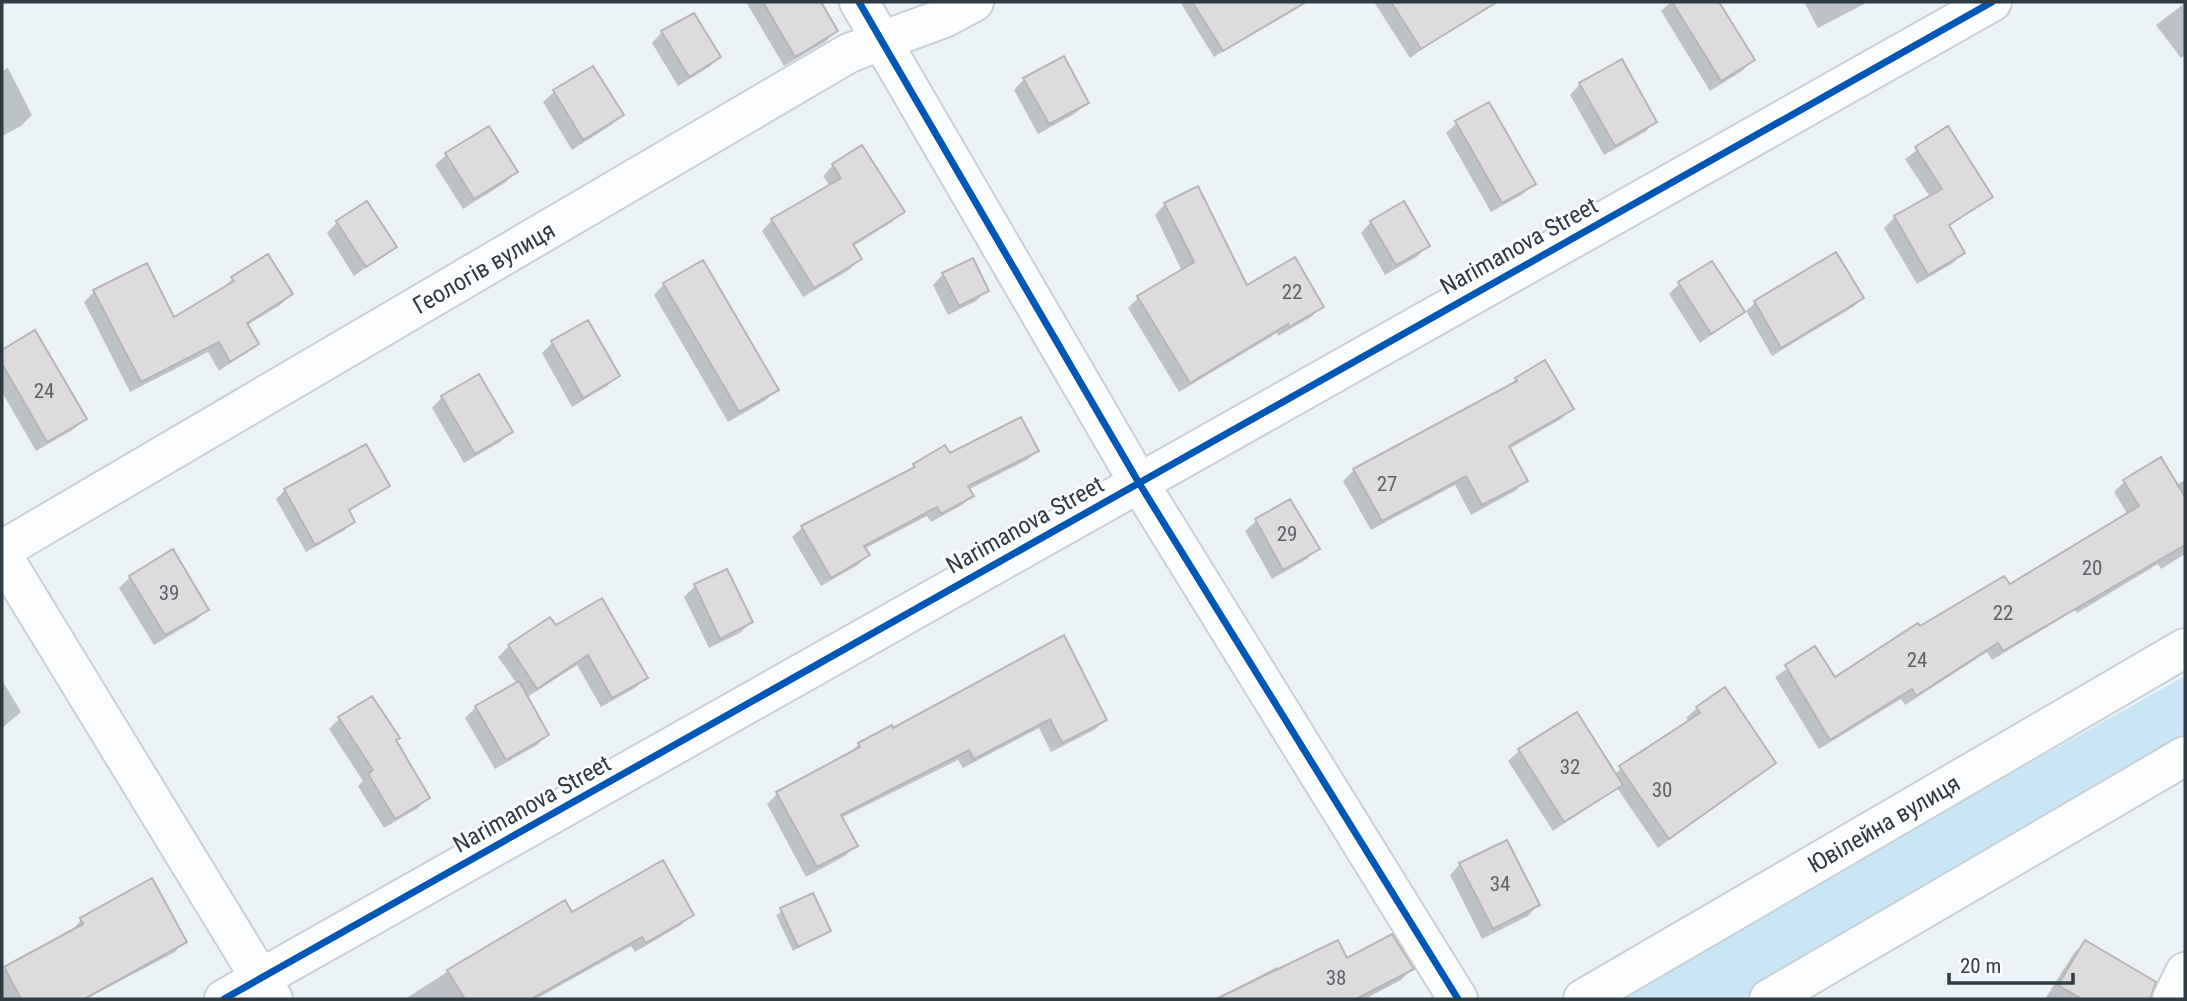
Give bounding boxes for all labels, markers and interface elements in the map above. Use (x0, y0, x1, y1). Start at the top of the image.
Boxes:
street label: Narimanova Street (1435, 191, 1603, 301)
street label: Геологів вулиця (408, 216, 560, 320)
house number: 22 (1282, 280, 1302, 304)
house number: 24 (34, 379, 54, 403)
street label: Narimanova Street (941, 470, 1109, 580)
house number: 27 (1377, 472, 1397, 496)
house number: 29 (1277, 522, 1297, 546)
house number: 20 (2082, 556, 2102, 580)
house number: 39 (159, 581, 179, 605)
house number: 22 (1993, 601, 2013, 625)
house number: 24 (1907, 648, 1927, 672)
street label: Narimanova Street (448, 749, 616, 859)
house number: 32 (1560, 755, 1580, 779)
street label: Ювілейна вулиця (1803, 769, 1965, 879)
house number: 30 (1652, 778, 1672, 802)
house number: 34 (1490, 872, 1510, 896)
scale bar (1949, 942, 2073, 986)
text: 20 m (1960, 954, 2001, 978)
house number: 38 (1326, 966, 1346, 990)

